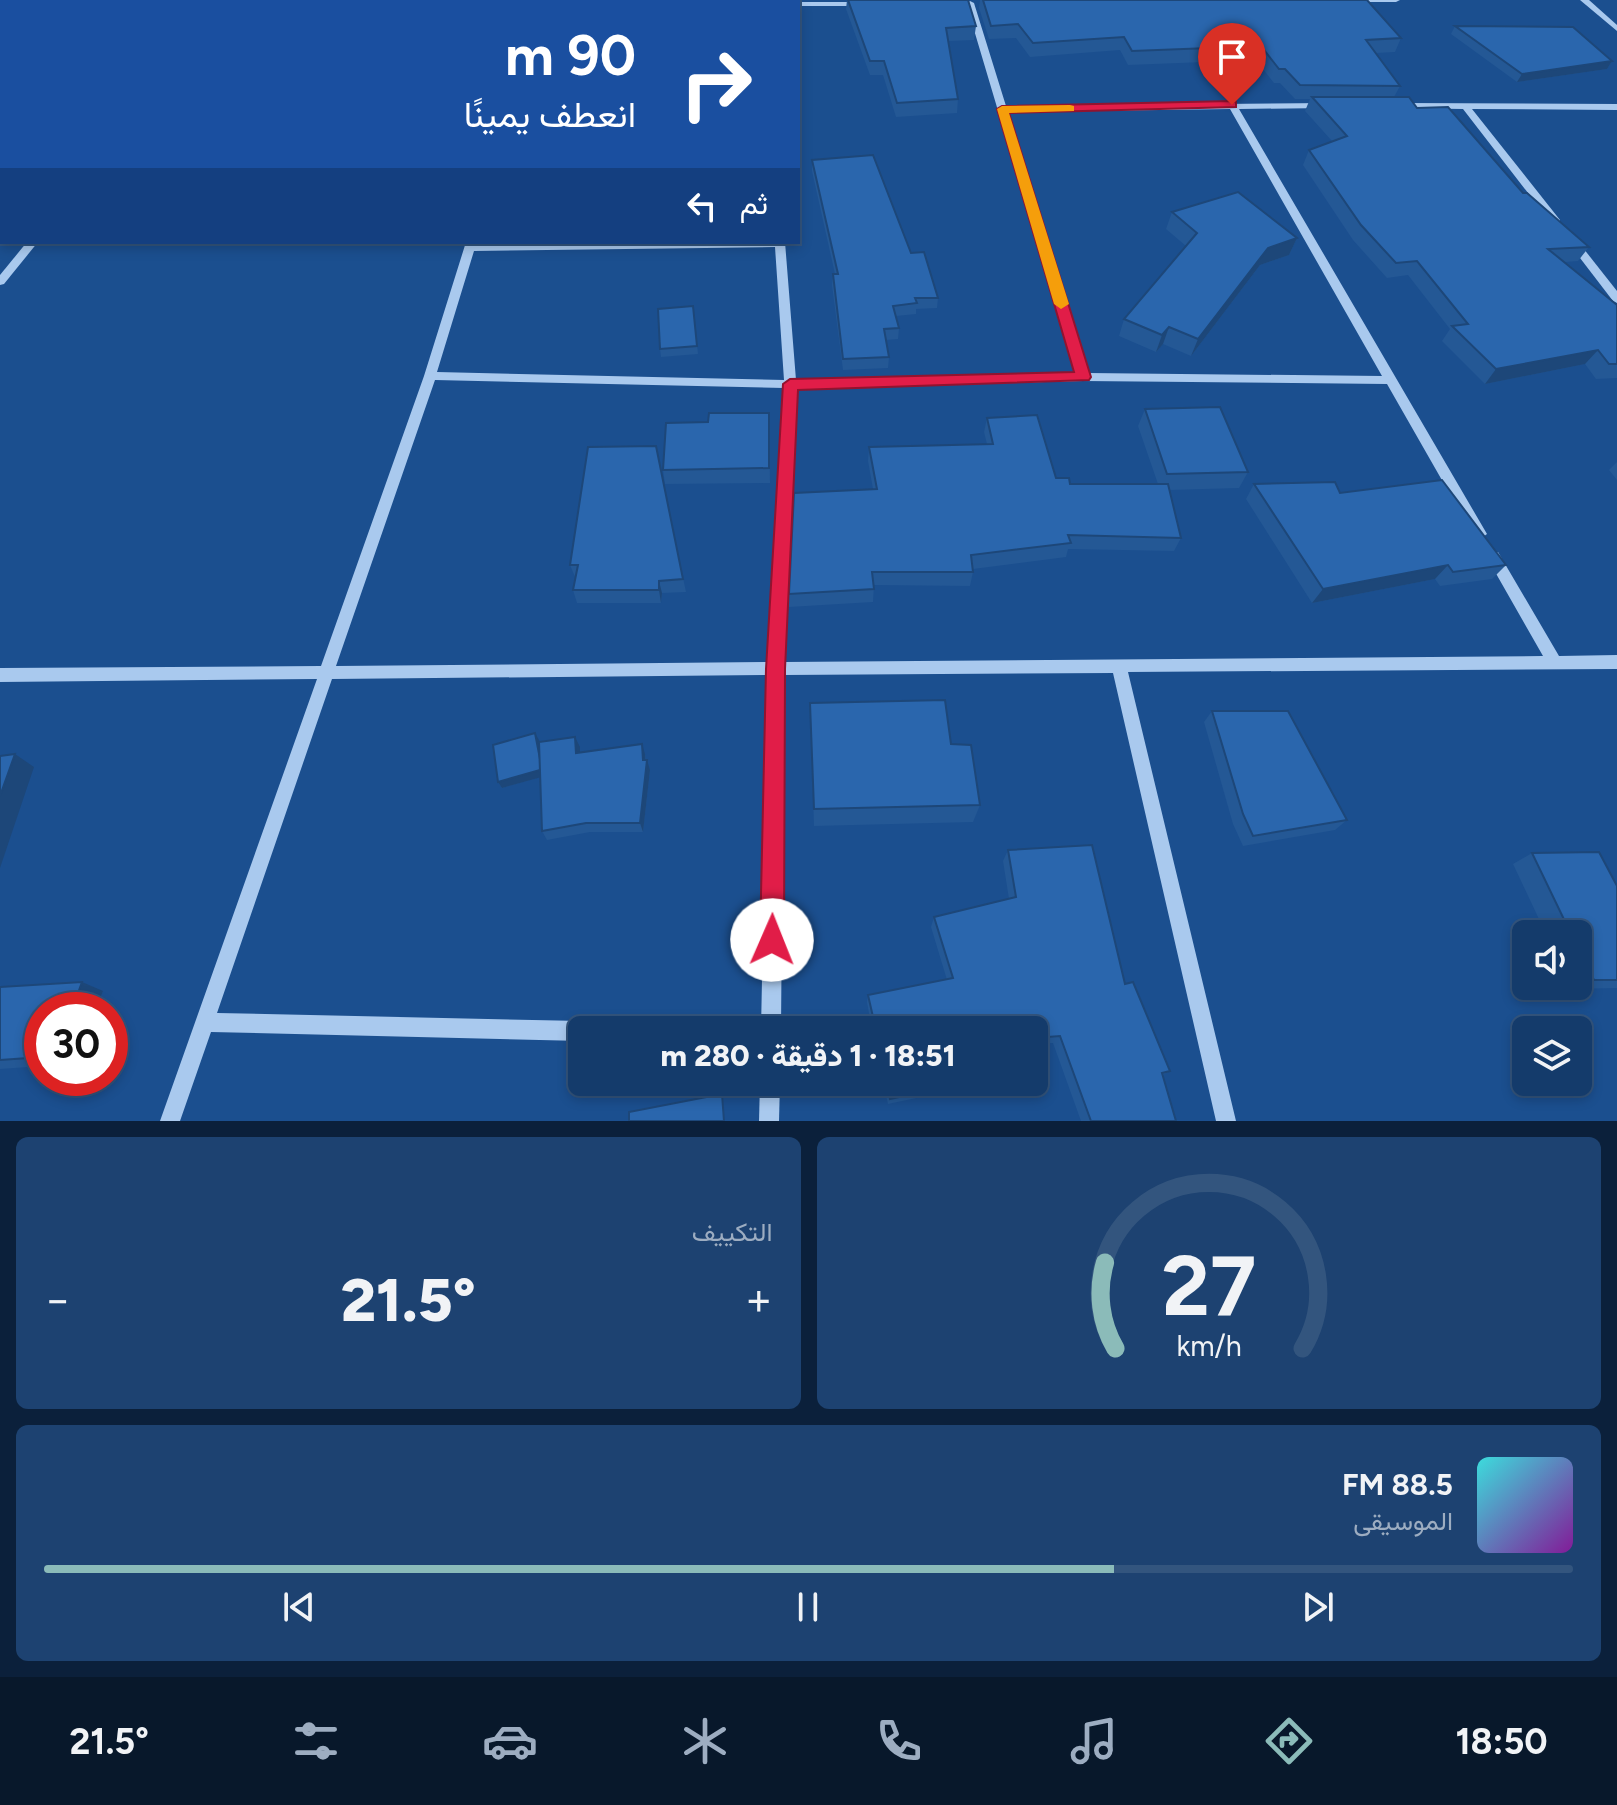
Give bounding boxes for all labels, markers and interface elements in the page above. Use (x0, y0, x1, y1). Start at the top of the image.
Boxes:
text: 90 m (505, 22, 636, 89)
pin (1198, 23, 1266, 105)
icon: right (664, 32, 768, 136)
icon: arrive (1210, 35, 1254, 79)
text: انعطف يمينًا (464, 93, 636, 136)
icon: left (680, 184, 724, 228)
text: ثم (740, 185, 768, 222)
position arrow (730, 898, 814, 982)
map controls (1512, 920, 1592, 1096)
button: sound (1512, 920, 1592, 1000)
speed limit sign: 30 (24, 992, 128, 1096)
button: layers (1512, 1016, 1592, 1096)
text: 18:51 · 1 دقيقة · 280 m (661, 1037, 955, 1074)
text: التكييف (692, 1216, 773, 1248)
text: 27 (1162, 1236, 1256, 1336)
text: 21.5° (341, 1264, 476, 1336)
text: − (44, 1273, 71, 1326)
text: + (745, 1273, 772, 1326)
text: km/h (1176, 1329, 1241, 1363)
text: 88.5 FM (1342, 1466, 1453, 1503)
text: الموسيقى (1353, 1505, 1453, 1537)
icon: previous (277, 1585, 321, 1629)
icon: pause (786, 1585, 830, 1629)
icon: next (1296, 1585, 1340, 1629)
icon: filters (288, 1713, 344, 1769)
icon: car (482, 1713, 538, 1769)
icon: climate (677, 1713, 733, 1769)
icon: phone (871, 1713, 927, 1769)
icon: music (1066, 1713, 1122, 1769)
icon: directions (1261, 1713, 1317, 1769)
text: 21.5° (69, 1720, 149, 1763)
text: 18:50 (1455, 1720, 1548, 1763)

